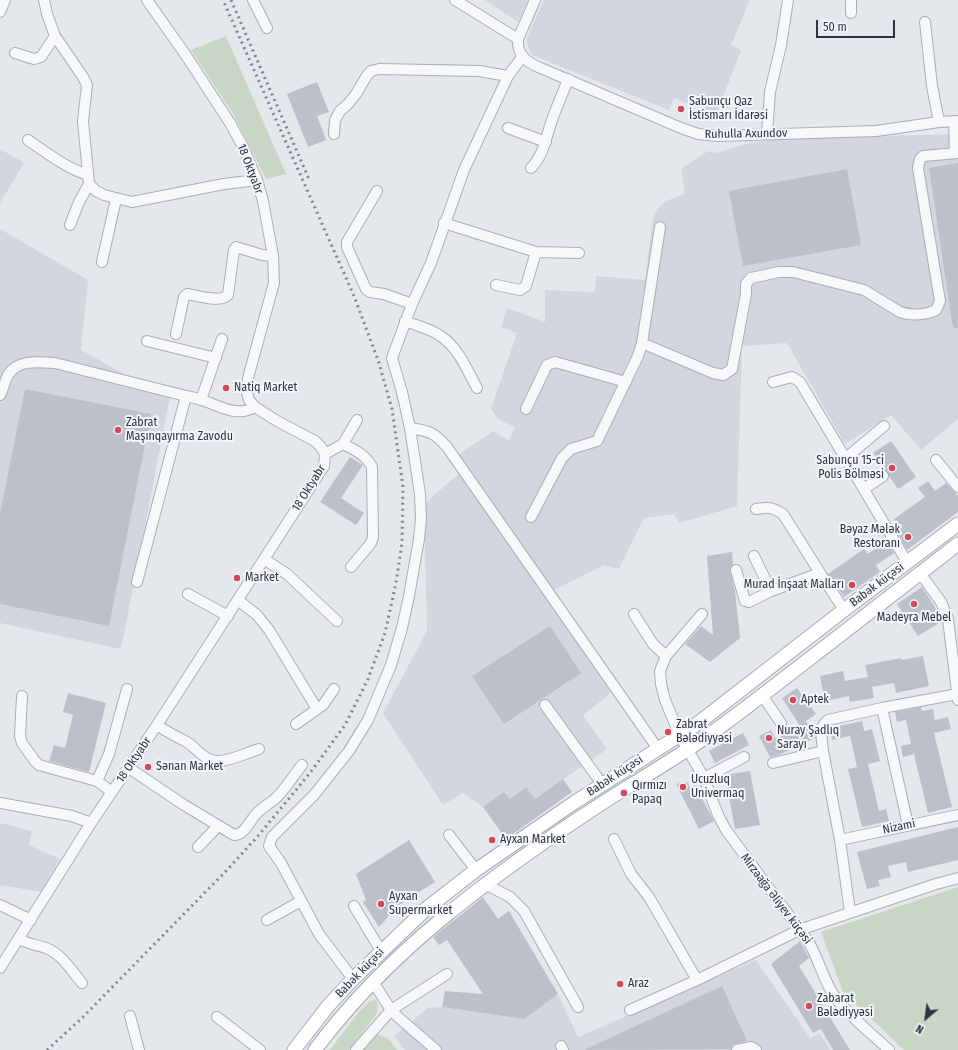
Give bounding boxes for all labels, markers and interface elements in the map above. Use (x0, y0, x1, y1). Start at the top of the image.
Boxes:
scale bar (818, 12, 897, 38)
text: 50 m (823, 20, 847, 34)
place label: Sabunçu Qaz İstismarı İdarəsi (689, 95, 768, 123)
marker: Sabunçu Qaz İstismarı İdarəsi (676, 104, 686, 114)
street label: Ruhulla Axundov (705, 126, 787, 142)
street label: 18 Oktyabr (234, 142, 266, 196)
place label: Natiq Market (234, 381, 297, 395)
marker: Natiq Market (221, 383, 231, 393)
place label: Zabrat Maşınqayırma Zavodu (126, 416, 233, 444)
marker: Zabrat Maşınqayırma Zavodu (113, 425, 123, 435)
place label: Sabunçu 15-ci Polis Bölməsi (816, 454, 884, 482)
street label: 18 Oktyabr (289, 462, 329, 514)
marker: Sabunçu 15-ci Polis Bölməsi (887, 463, 897, 473)
place label: Bəyaz Mələk Restoranı (840, 523, 900, 551)
marker: Bəyaz Mələk Restoranı (903, 532, 913, 542)
street label: Babək küçəsi (847, 560, 907, 610)
place label: Market (245, 571, 279, 585)
marker: Market (232, 573, 242, 583)
place label: Murad İnşaat Malları (744, 578, 844, 592)
marker: Murad İnşaat Malları (847, 580, 857, 590)
marker: Madeyra Mebel (909, 599, 919, 609)
place label: Madeyra Mebel (877, 611, 951, 625)
place label: Aptek (801, 693, 829, 707)
marker: Aptek (788, 695, 798, 705)
place label: Zabrat Bәlәdiyyәsi (676, 718, 732, 746)
place label: Nuray Şadlıq Sarayı (777, 724, 839, 752)
marker: Zabrat Bәlәdiyyәsi (663, 727, 673, 737)
marker: Nuray Şadlıq Sarayı (764, 733, 774, 743)
street label: 18 Oktyabr (113, 734, 155, 786)
street label: Babək küçəsi (584, 753, 646, 799)
place label: Sənan Market (156, 760, 223, 774)
marker: Sənan Market (143, 762, 153, 772)
place label: Ucuzluq Univermaq (691, 773, 744, 801)
place label: Qırmızı Papaq (632, 779, 667, 807)
marker: Ucuzluq Univermaq (678, 782, 688, 792)
marker: Qırmızı Papaq (619, 788, 629, 798)
street label: Nizami (881, 817, 917, 837)
place label: Ayxan Market (500, 833, 566, 847)
marker: Ayxan Market (487, 835, 497, 845)
street label: Mirzəağa Əliyev küçəsi (737, 851, 815, 947)
place label: Ayxan Supermarket (389, 890, 452, 918)
marker: Ayxan Supermarket (376, 899, 386, 909)
street label: Babək küçəsi (333, 945, 387, 1001)
place label: Araz (628, 977, 649, 991)
marker: Araz (615, 979, 625, 989)
place label: Zabarat Bələdiyyəsi (817, 992, 873, 1020)
north arrow (906, 998, 946, 1038)
marker: Zabarat Bələdiyyəsi (804, 1001, 814, 1011)
text: N (914, 1022, 926, 1036)

